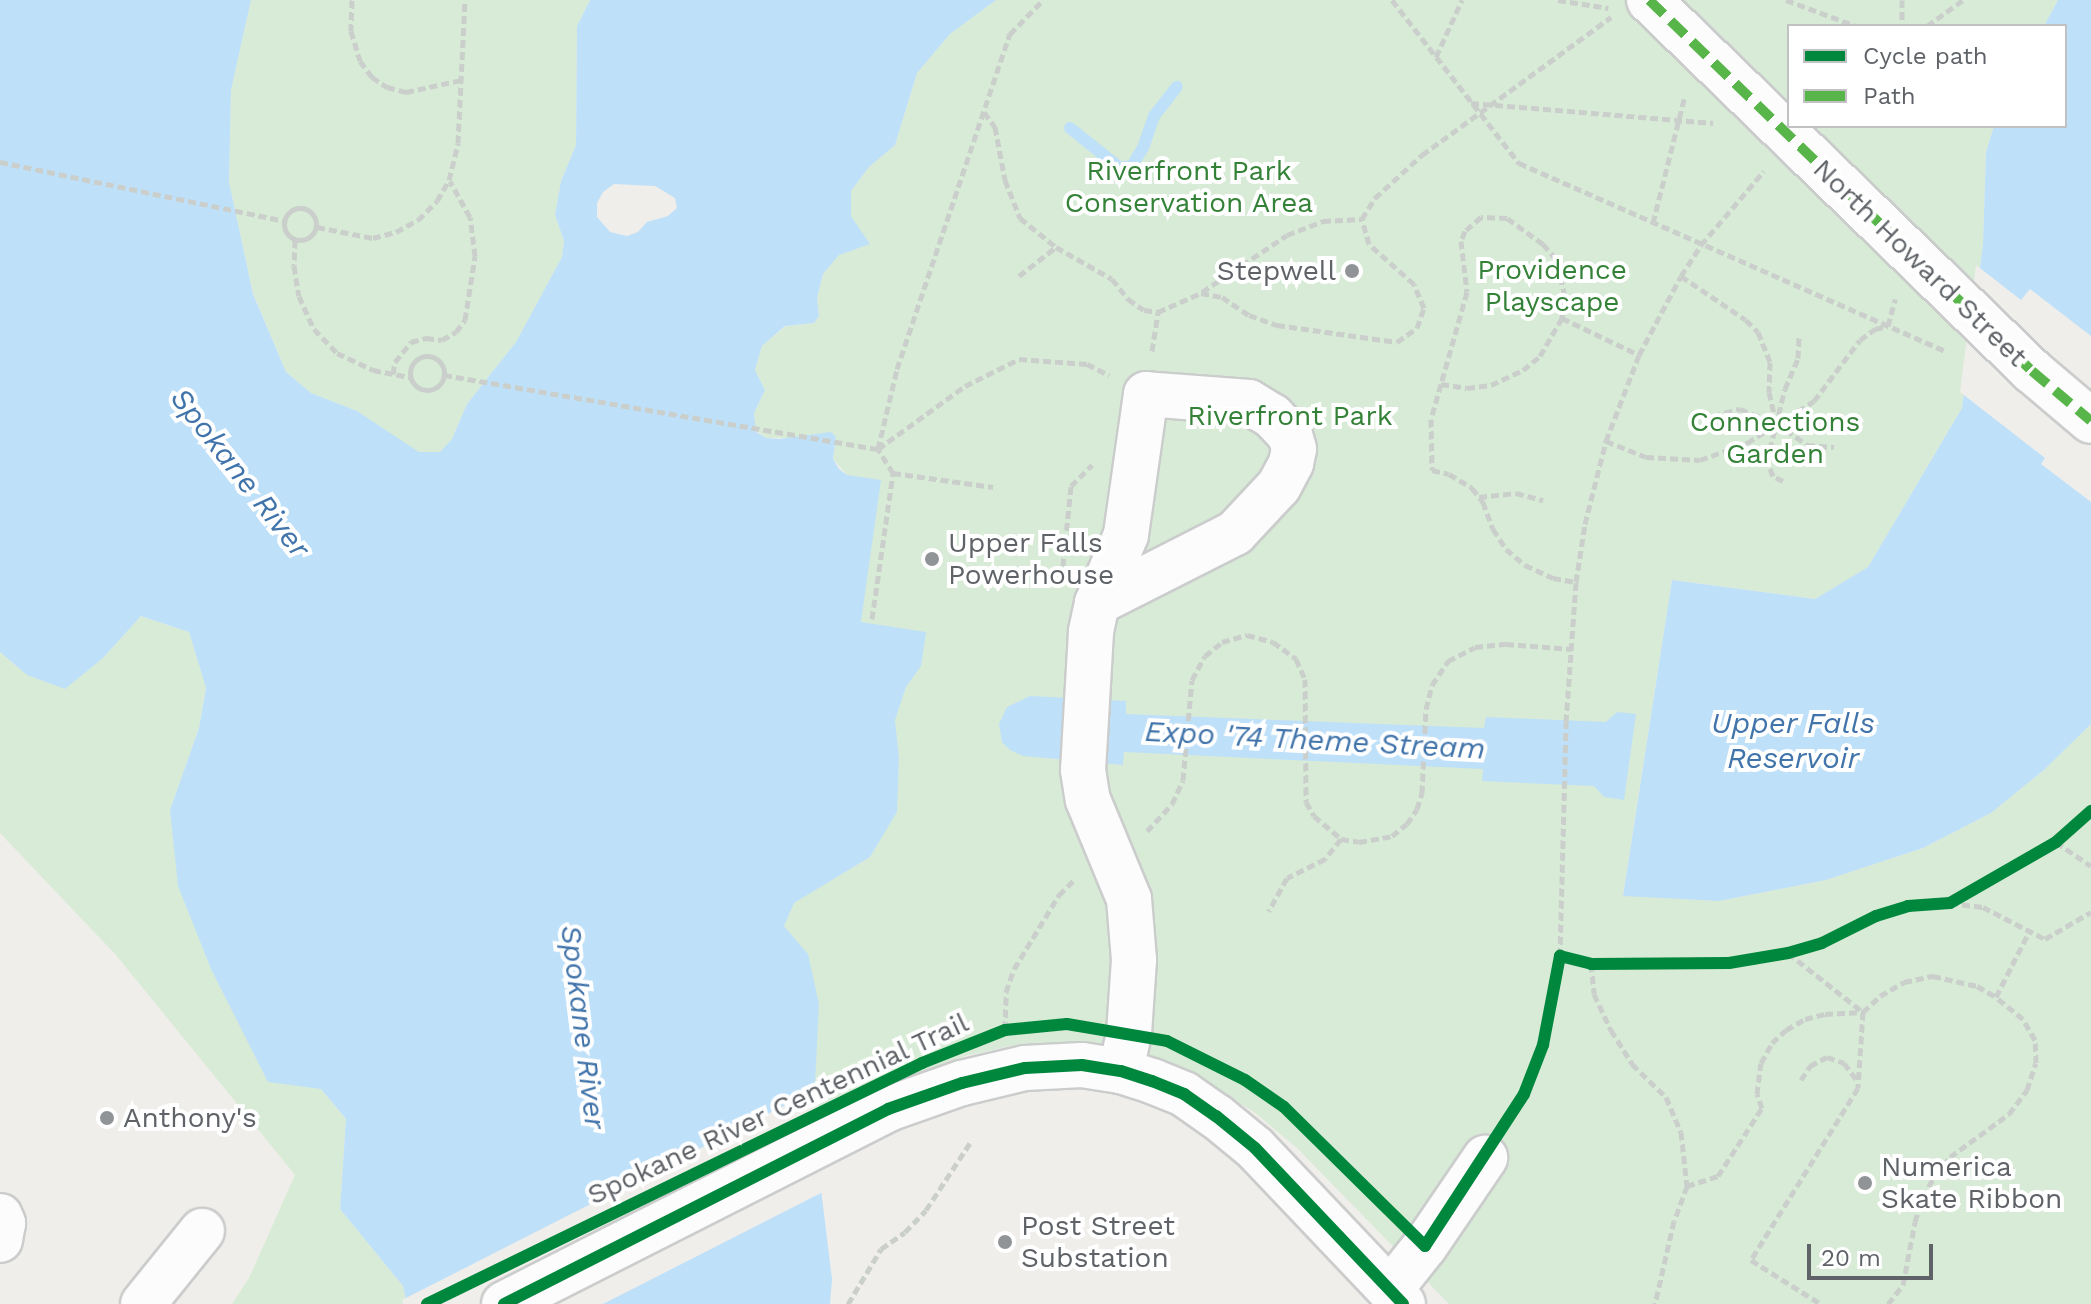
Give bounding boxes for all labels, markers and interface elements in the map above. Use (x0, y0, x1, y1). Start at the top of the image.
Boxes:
legend (1787, 24, 2067, 128)
text: Cycle path (1863, 42, 1988, 70)
text: Path (1863, 82, 1916, 110)
street label: North Howard Street (1806, 152, 2034, 374)
park label: Riverfront Park Conservation Area (1064, 154, 1314, 220)
park label: Providence Playscape (1477, 253, 1627, 319)
place label: Stepwell (1217, 254, 1336, 288)
marker: Stepwell (1343, 262, 1361, 280)
water label: Spokane River (163, 381, 317, 565)
park label: Riverfront Park (1187, 399, 1393, 433)
park label: Connections Garden (1690, 405, 1860, 471)
place label: Upper Falls Powerhouse (948, 526, 1114, 592)
marker: Upper Falls Powerhouse (923, 550, 941, 568)
water label: Upper Falls Reservoir (1711, 705, 1875, 776)
water label: Expo '74 Theme Stream (1143, 713, 1487, 767)
water label: Spokane River (553, 923, 613, 1131)
street label: Spokane River Centennial Trail (581, 1005, 975, 1213)
place label: Anthony's (123, 1101, 257, 1135)
marker: Anthony's (98, 1109, 116, 1127)
place label: Numerica Skate Ribbon (1881, 1150, 2062, 1216)
marker: Numerica Skate Ribbon (1856, 1174, 1874, 1192)
place label: Post Street Substation (1021, 1209, 1175, 1275)
scale bar (1811, 1228, 1937, 1278)
marker: Post Street Substation (996, 1233, 1014, 1251)
text: 20 m (1821, 1244, 1881, 1272)

